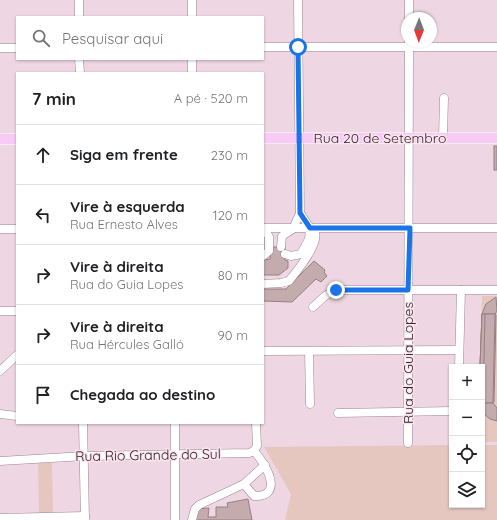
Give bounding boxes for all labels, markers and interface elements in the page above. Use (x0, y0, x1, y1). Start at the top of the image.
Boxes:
north arrow (401, 12, 437, 48)
search box (16, 16, 264, 60)
icon: search (30, 27, 52, 49)
text: Pesquisar aqui (62, 29, 163, 48)
route start (289, 38, 307, 56)
text: 7 min (32, 88, 76, 109)
text: A pé · 520 m (174, 90, 248, 106)
street label: Rua 20 de Setembro (314, 129, 446, 147)
icon: ahead (32, 144, 54, 166)
text: Siga em frente (70, 145, 178, 164)
text: 230 m (211, 147, 248, 163)
text: Vire à esquerda (70, 197, 185, 216)
icon: left (32, 204, 54, 226)
text: 120 m (213, 207, 248, 223)
text: Rua Ernesto Alves (70, 216, 178, 232)
text: Vire à direita (70, 257, 164, 276)
icon: right (32, 264, 54, 286)
text: 80 m (218, 267, 248, 283)
text: Rua do Guia Lopes (70, 276, 183, 292)
route end (327, 281, 345, 299)
street label: Rua do Guia Lopes (399, 302, 417, 424)
text: Vire à direita (70, 317, 164, 336)
icon: right (32, 324, 54, 346)
text: 90 m (218, 327, 248, 343)
text: Rua Hércules Galló (70, 336, 184, 352)
map controls (449, 364, 485, 508)
button: + (449, 364, 485, 400)
icon: arrive (32, 384, 54, 406)
text: Chegada ao destino (70, 385, 215, 404)
button: − (449, 400, 485, 436)
button: locate (449, 436, 485, 472)
street label: Rua Rio Grande do Sul (75, 445, 221, 465)
button: layers (449, 472, 485, 508)

